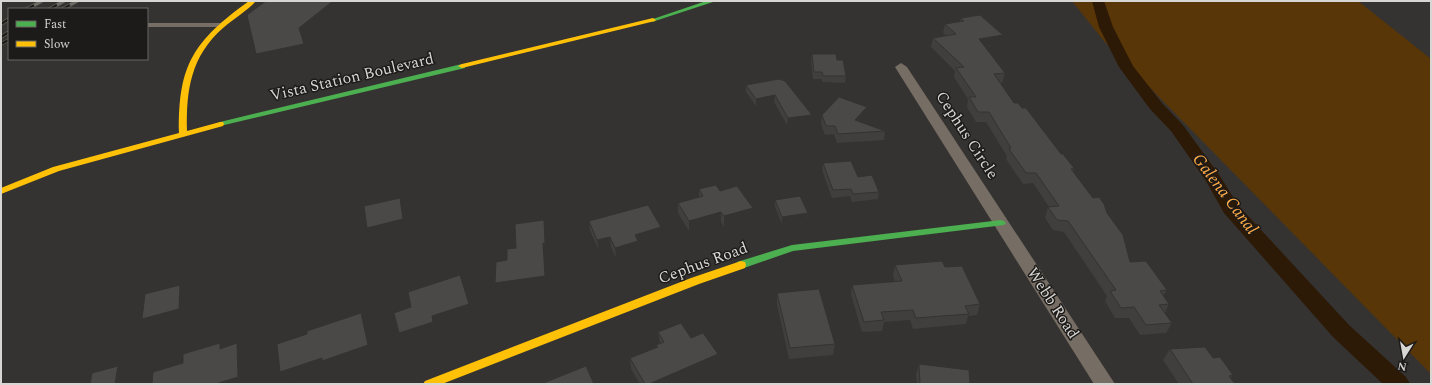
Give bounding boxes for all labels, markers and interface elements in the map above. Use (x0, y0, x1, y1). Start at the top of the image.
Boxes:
legend (8, 8, 148, 60)
text: Fast (44, 15, 66, 34)
text: Slow (44, 35, 70, 54)
street label: Vista Station Boulevard (268, 46, 436, 108)
street label: Cephus Circle (930, 86, 1004, 184)
water label: Galena Canal (1186, 148, 1265, 241)
street label: Cephus Road (655, 236, 751, 290)
street label: Webb Road (1021, 262, 1085, 344)
north arrow (1384, 337, 1424, 377)
text: N (1396, 357, 1408, 376)

